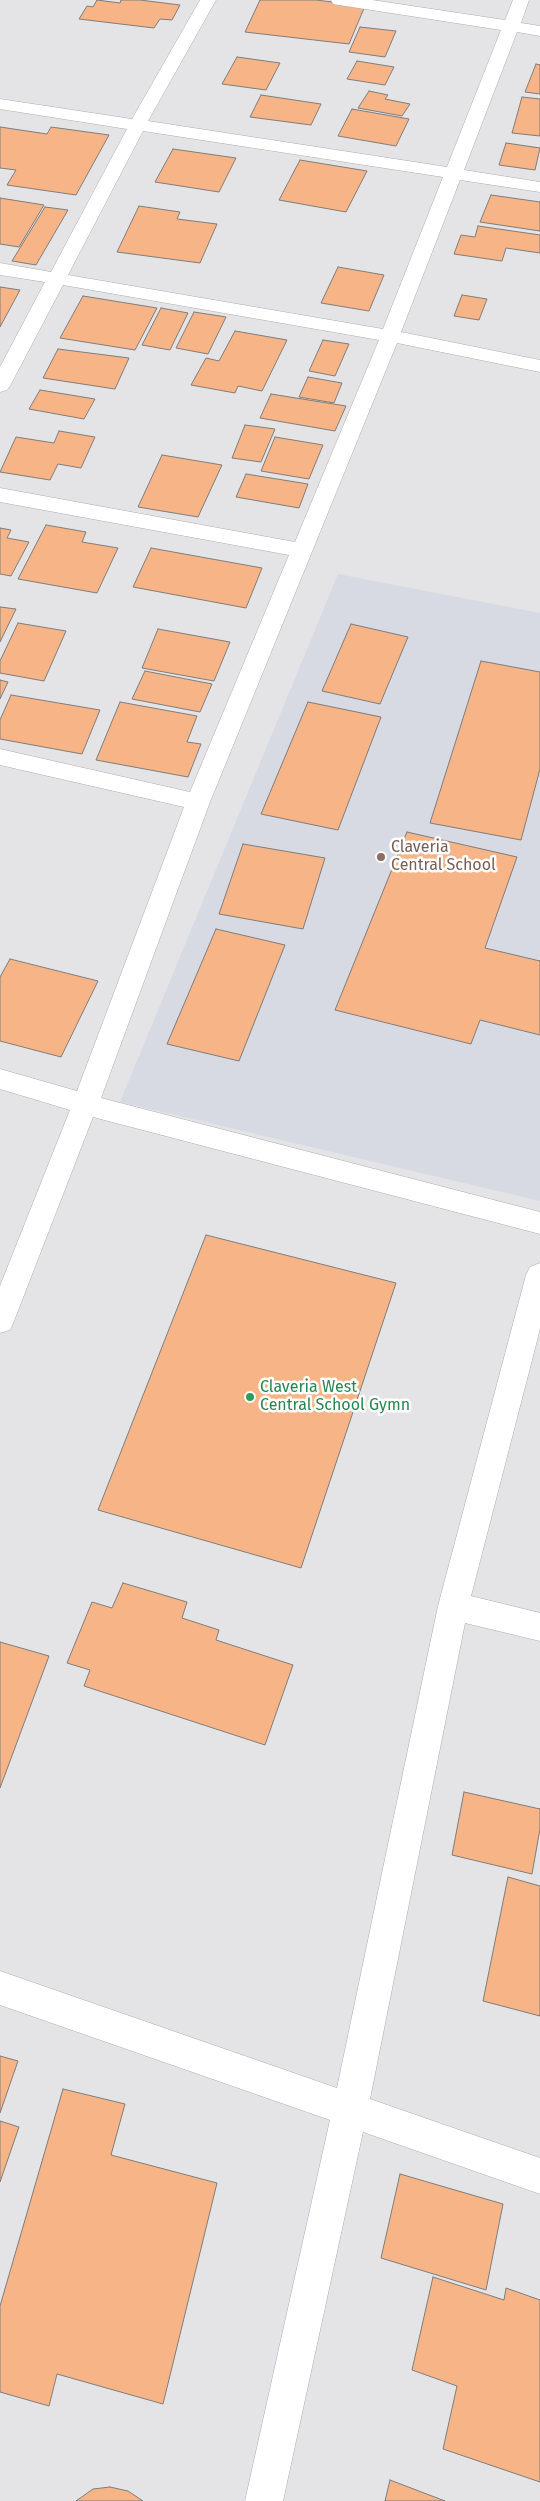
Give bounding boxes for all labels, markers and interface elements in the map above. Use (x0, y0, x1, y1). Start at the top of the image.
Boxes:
place label: Claveria Central School (391, 838, 496, 876)
marker: Claveria Central School (375, 851, 387, 863)
place label: Claveria West Central School Gymn (260, 1378, 410, 1416)
marker: Claveria West Central School Gymn (244, 1391, 256, 1403)

